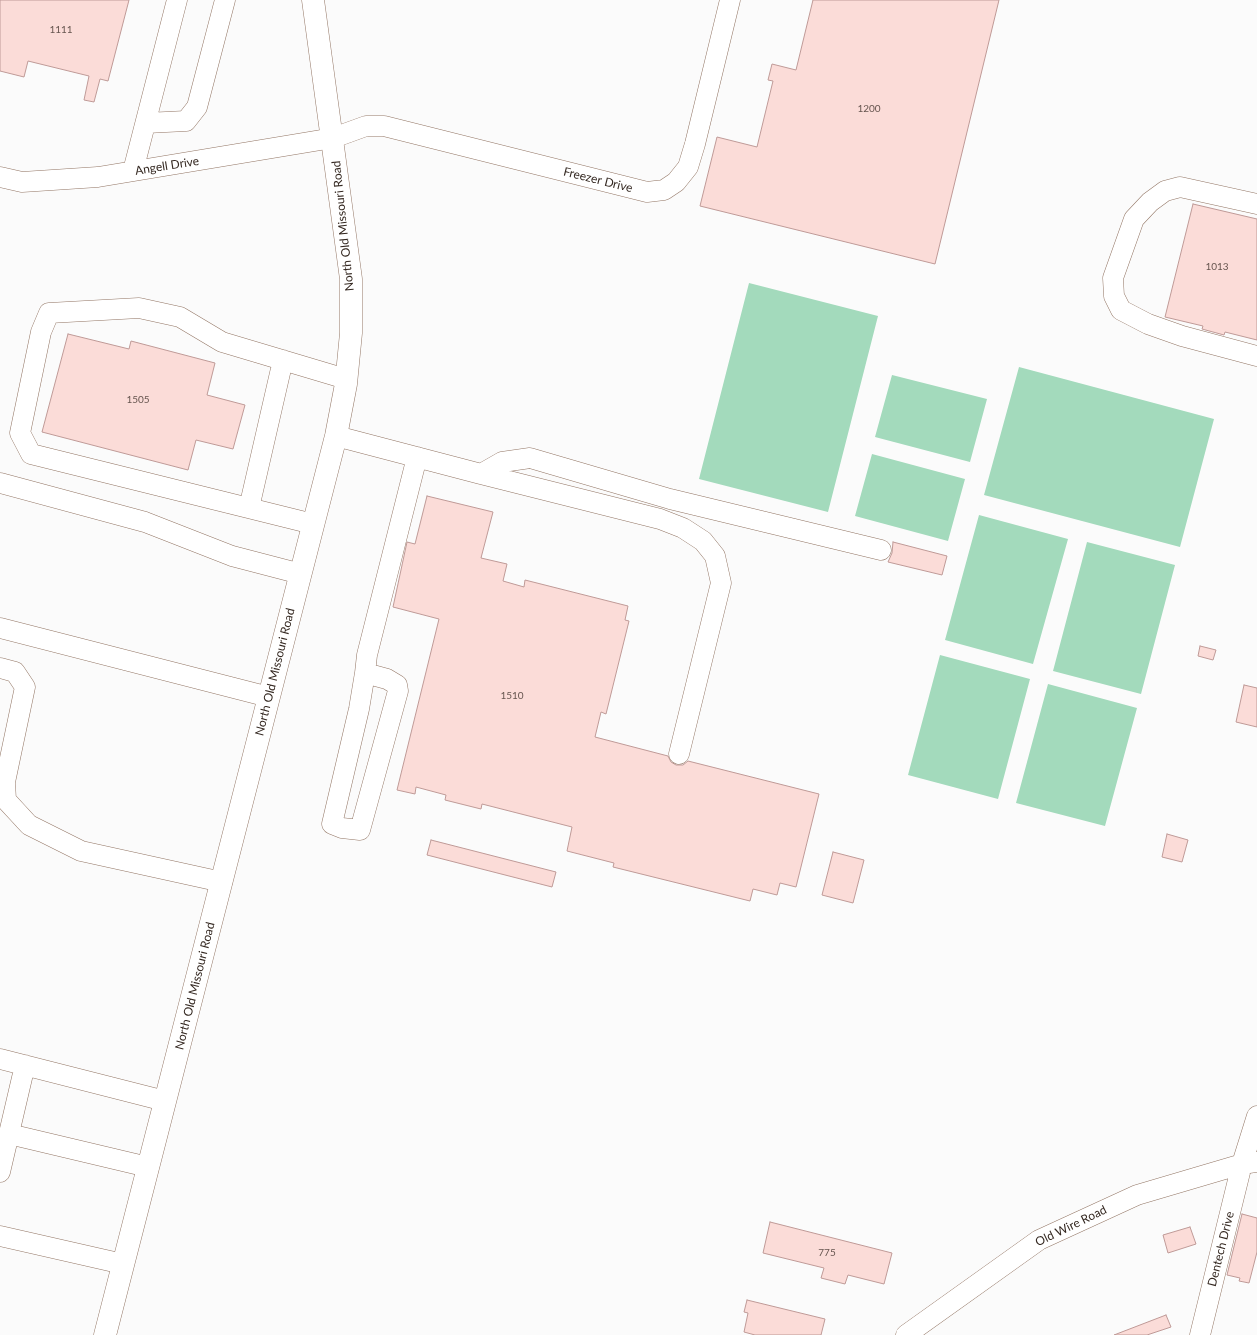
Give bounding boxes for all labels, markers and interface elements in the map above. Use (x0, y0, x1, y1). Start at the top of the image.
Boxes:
house number: 1111 (49, 24, 73, 36)
house number: 1200 (857, 103, 881, 115)
street label: Angell Drive (134, 154, 200, 178)
street label: North Old Missouri Road (329, 160, 357, 292)
street label: Freezer Drive (562, 164, 634, 196)
house number: 1013 (1205, 261, 1229, 273)
house number: 1505 (126, 394, 150, 406)
street label: North Old Missouri Road (252, 607, 298, 737)
house number: 1510 (500, 690, 524, 702)
street label: North Old Missouri Road (172, 921, 218, 1051)
street label: Old Wire Road (1033, 1203, 1109, 1249)
street label: Dentech Drive (1205, 1210, 1237, 1288)
house number: 775 (818, 1247, 836, 1259)

